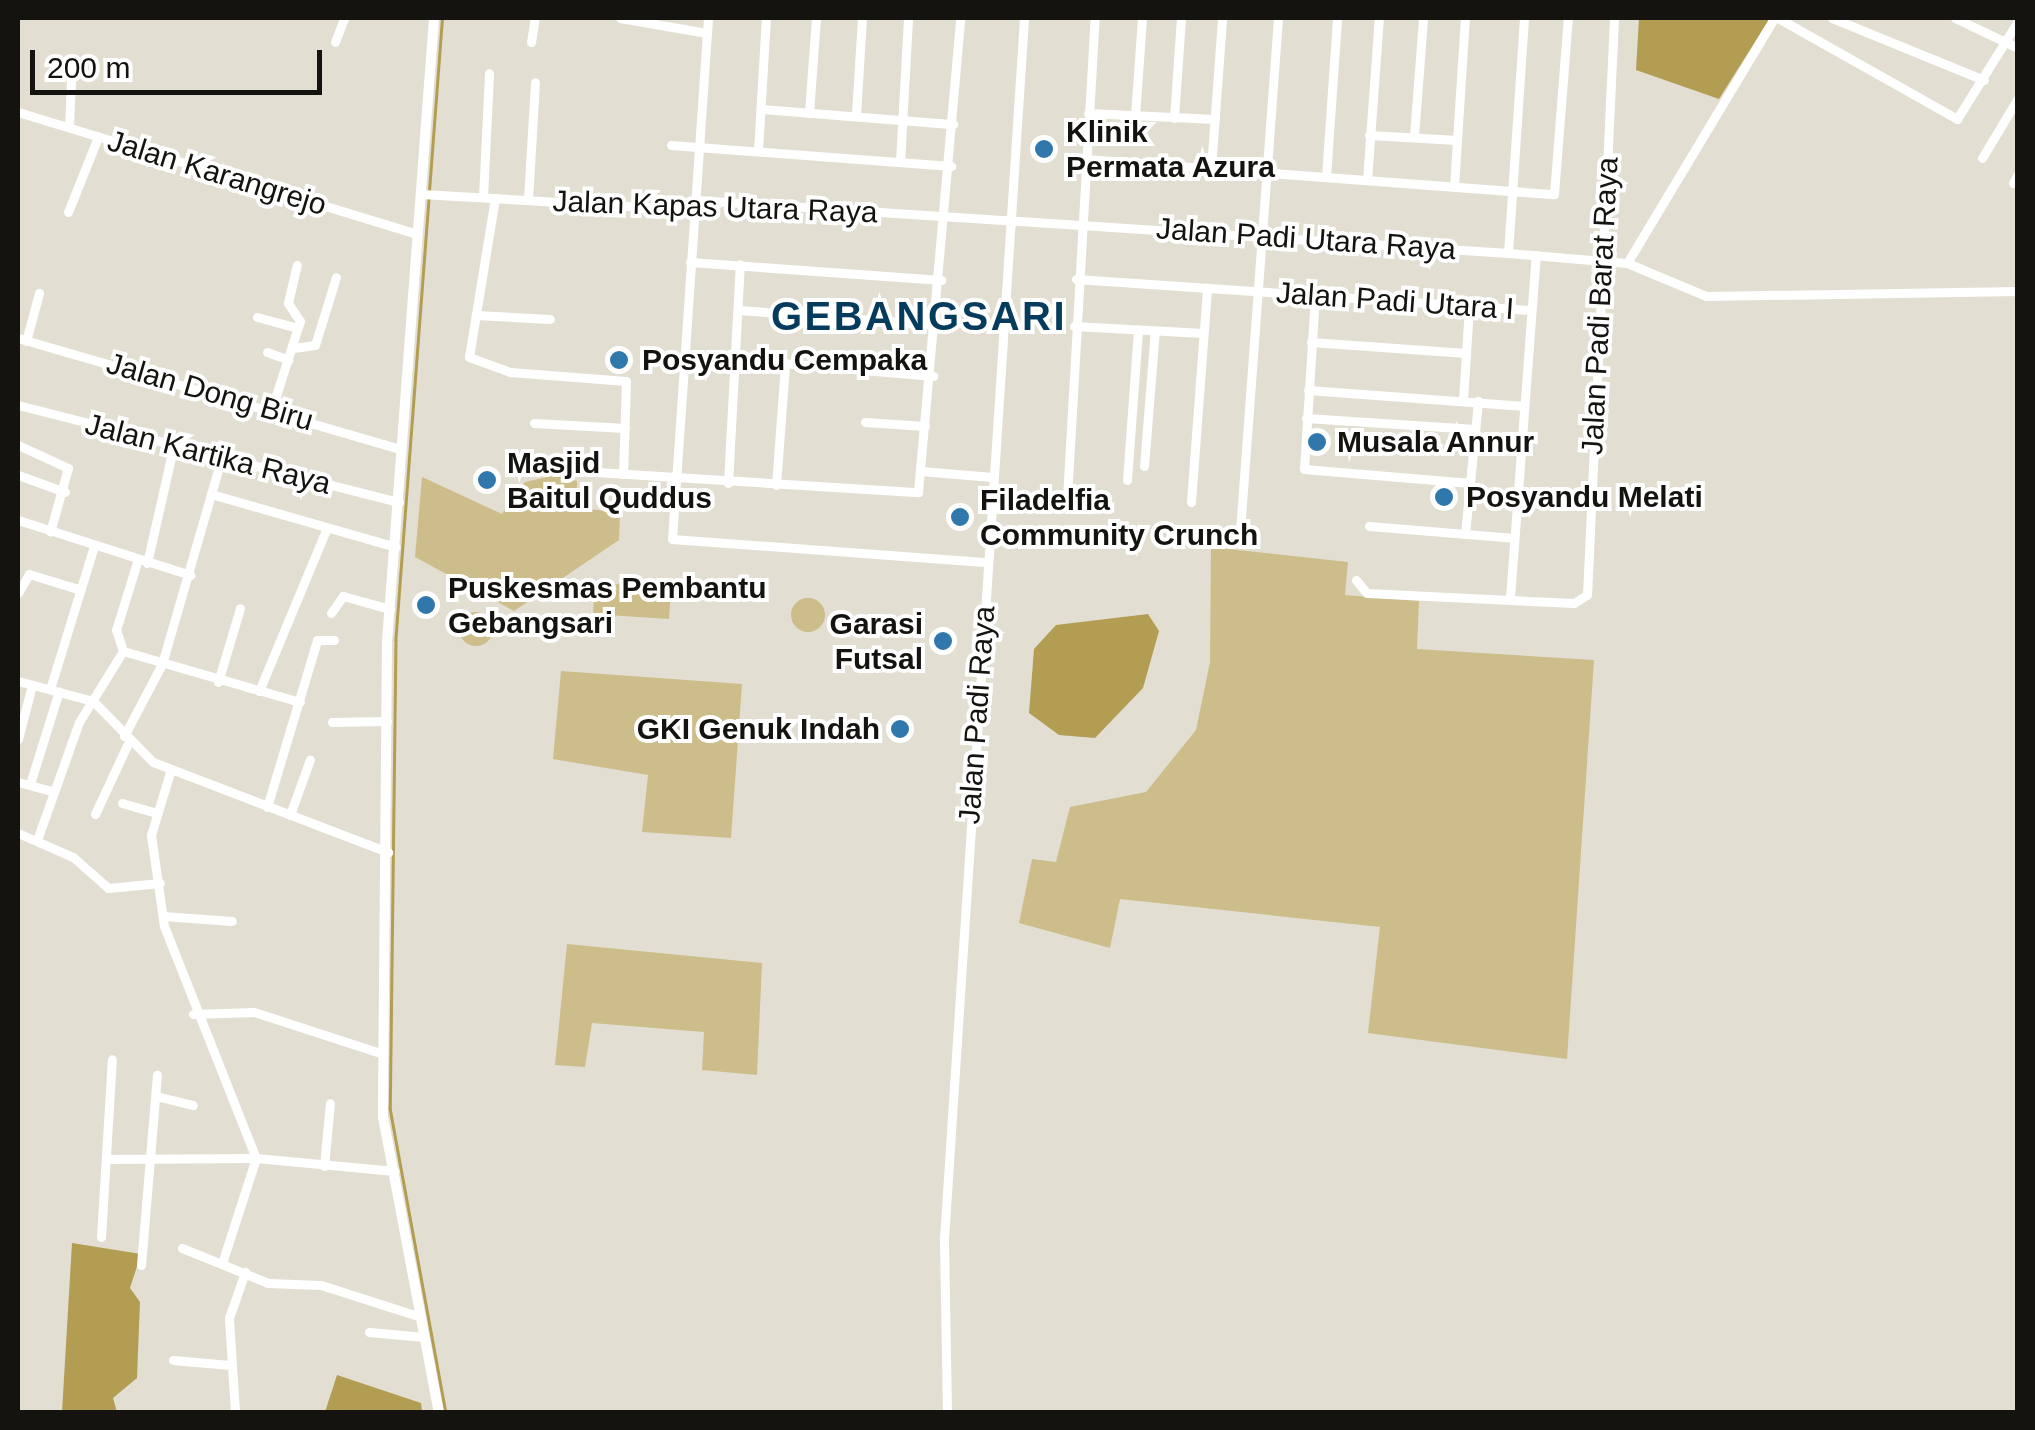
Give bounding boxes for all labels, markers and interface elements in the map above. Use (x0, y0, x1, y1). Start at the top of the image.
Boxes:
scale bar (35, 30, 328, 92)
text: 200 m (47, 51, 130, 84)
place label: Klinik Permata Azura (1066, 114, 1276, 184)
street label: Jalan Karangrejo (103, 123, 331, 223)
marker: Klinik Permata Azura (1031, 136, 1057, 162)
street label: Jalan Padi Barat Raya (1574, 156, 1626, 456)
street label: Jalan Kapas Utara Raya (552, 183, 878, 231)
street label: Jalan Padi Utara Raya (1155, 211, 1457, 267)
street label: Jalan Padi Utara I (1275, 275, 1515, 327)
district label: GEBANGSARI (771, 292, 1067, 340)
place label: Posyandu Cempaka (642, 342, 927, 378)
street label: Jalan Dong Biru (102, 345, 318, 439)
marker: Posyandu Cempaka (606, 347, 632, 373)
street label: Jalan Kartika Raya (81, 406, 335, 502)
place label: Musala Annur (1337, 424, 1535, 460)
marker: Musala Annur (1306, 431, 1328, 453)
place label: Masjid Baitul Quddus (507, 445, 712, 516)
marker: Masjid Baitul Quddus (476, 469, 498, 491)
place label: Posyandu Melati (1466, 479, 1703, 515)
place label: Filadelfia Community Crunch (980, 482, 1258, 552)
marker: Posyandu Melati (1431, 484, 1457, 510)
marker: Filadelfia Community Crunch (949, 506, 971, 528)
place label: Puskesmas Pembantu Gebangsari (448, 570, 766, 640)
marker: Puskesmas Pembantu Gebangsari (413, 592, 439, 618)
street label: Jalan Padi Raya (951, 605, 1003, 825)
place label: Garasi Futsal (830, 606, 923, 676)
marker: Garasi Futsal (932, 630, 954, 652)
place label: GKI Genuk Indah (637, 711, 880, 747)
marker: GKI Genuk Indah (889, 718, 911, 740)

